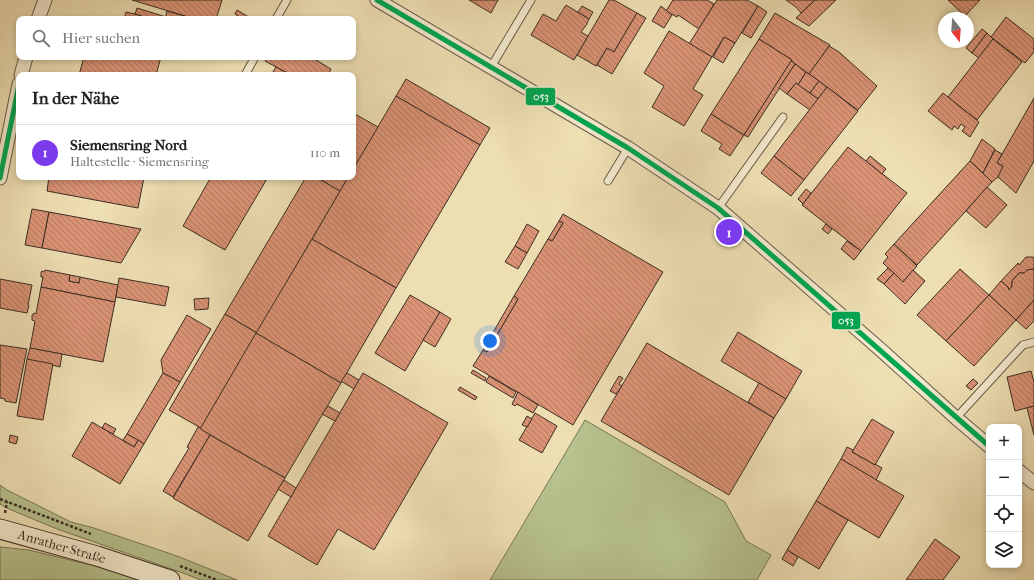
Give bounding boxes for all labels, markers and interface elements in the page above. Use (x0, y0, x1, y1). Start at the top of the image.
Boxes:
north arrow (938, 12, 974, 48)
search box (16, 16, 356, 60)
icon: search (30, 27, 52, 49)
text: Hier suchen (62, 29, 140, 47)
line badge: 053 (525, 87, 556, 106)
text: In der Nähe (32, 88, 119, 108)
text: 053 (533, 90, 549, 103)
text: Siemensring Nord (70, 136, 187, 154)
text: 1 (43, 145, 47, 160)
text: 110 m (310, 145, 340, 160)
text: Haltestelle · Siemensring (70, 154, 209, 169)
pin: 1 (716, 217, 742, 247)
line badge: 053 (831, 311, 861, 330)
text: 053 (838, 314, 854, 327)
your location (480, 331, 500, 351)
map controls (986, 424, 1022, 568)
button: + (986, 424, 1022, 460)
button: − (986, 460, 1022, 496)
button: locate (986, 496, 1022, 532)
street label: Anrather Straße (15, 527, 108, 566)
button: layers (986, 532, 1022, 568)

